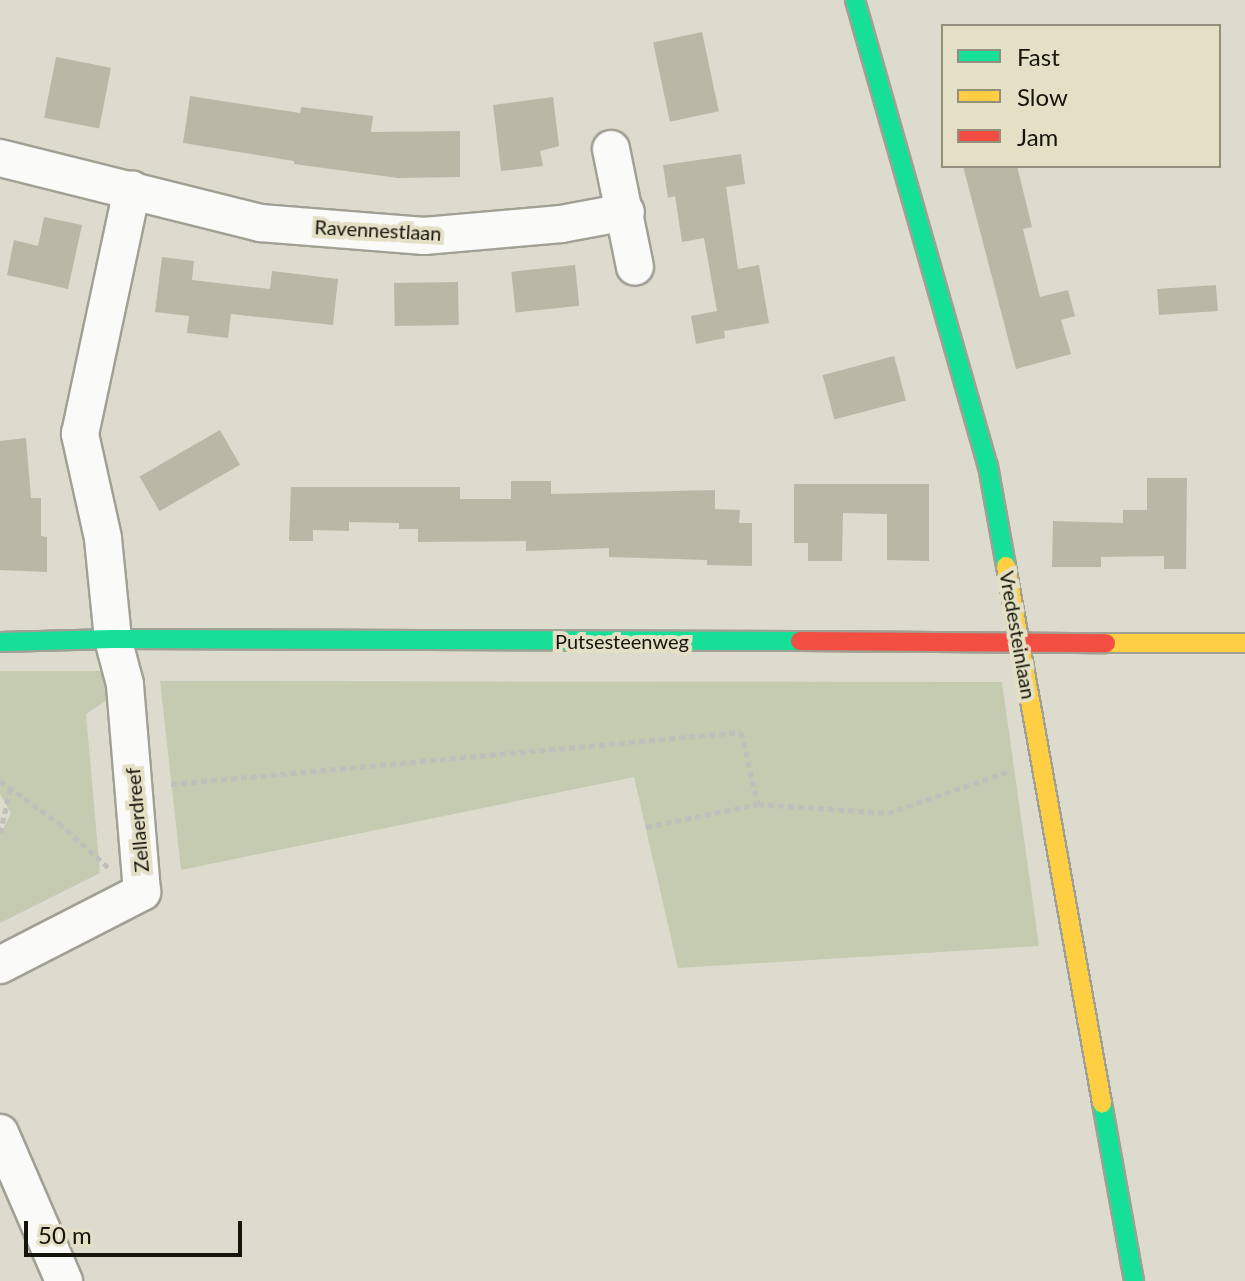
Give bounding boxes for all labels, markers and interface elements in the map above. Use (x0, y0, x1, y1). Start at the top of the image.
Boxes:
legend (941, 24, 1221, 168)
text: Fast (1017, 42, 1060, 71)
text: Slow (1017, 82, 1068, 111)
text: Jam (1017, 122, 1058, 151)
street label: Ravennestlaan (314, 215, 442, 245)
street label: Vredesteinlaan (995, 569, 1041, 701)
street label: Putsesteenweg (555, 629, 689, 653)
street label: Zellaerdreef (120, 767, 154, 873)
scale bar (28, 1205, 246, 1255)
text: 50 m (38, 1220, 92, 1249)

